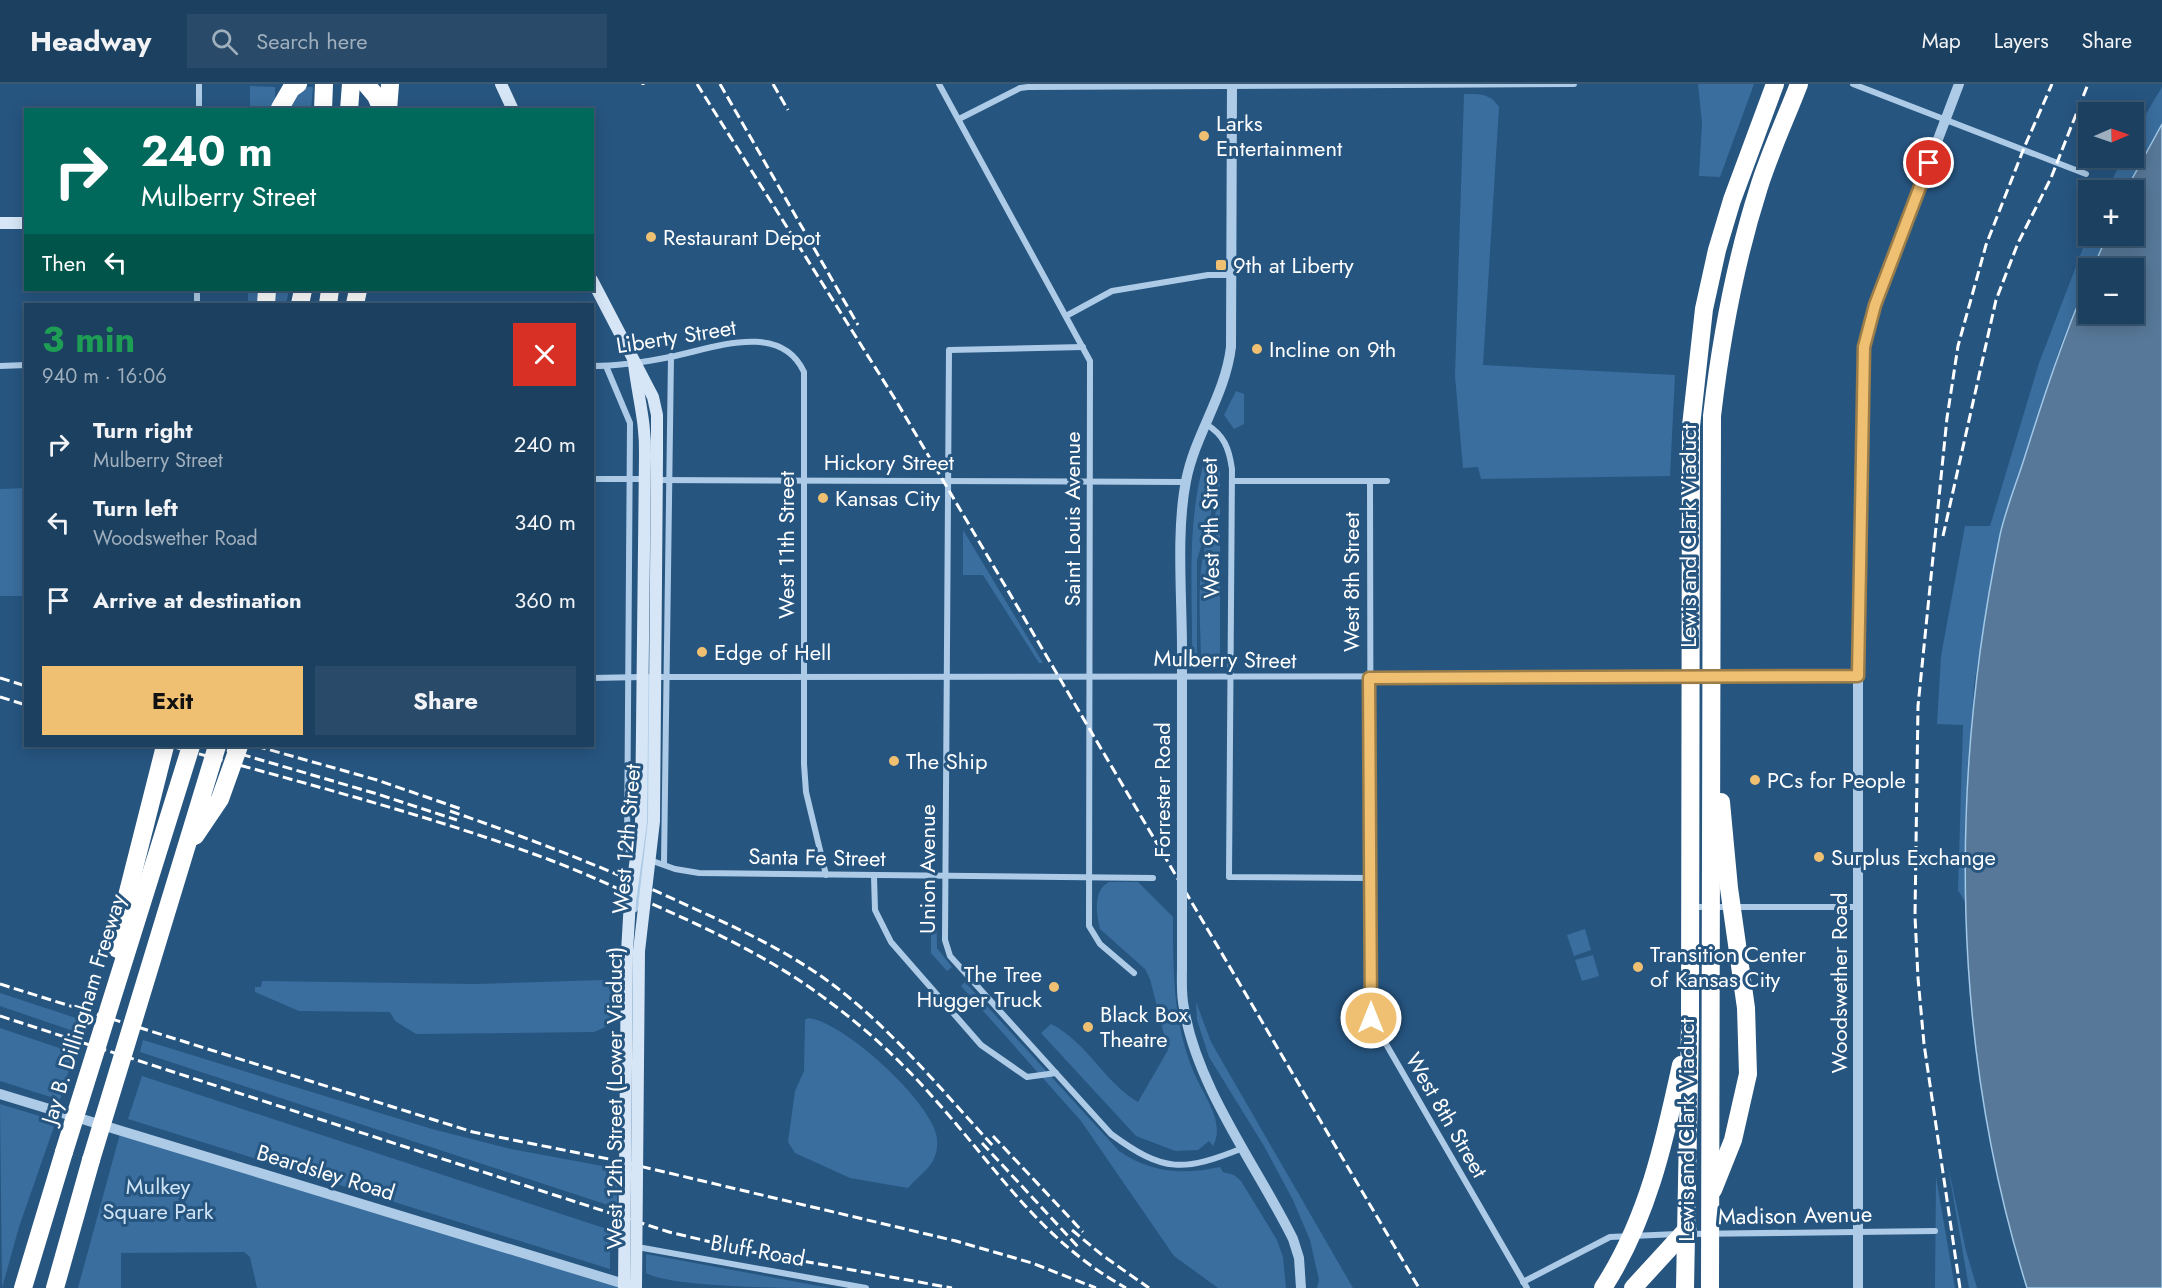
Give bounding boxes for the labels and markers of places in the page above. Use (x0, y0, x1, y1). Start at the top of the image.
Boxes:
place label: Larks Entertainment (1216, 107, 1343, 164)
marker: Larks Entertainment (1197, 129, 1211, 143)
pin (1903, 137, 1954, 188)
place label: Restaurant Depot (663, 221, 821, 253)
marker: Restaurant Depot (644, 230, 658, 244)
place label: 9th at Liberty (1233, 249, 1354, 281)
marker: 9th at Liberty (1214, 258, 1228, 272)
place label: Incline on 9th (1269, 333, 1396, 365)
marker: Incline on 9th (1250, 342, 1264, 356)
place label: Kansas City (835, 482, 941, 514)
marker: Kansas City (816, 491, 830, 505)
place label: Edge of Hell (714, 636, 831, 668)
marker: Edge of Hell (695, 645, 709, 659)
place label: The Ship (906, 745, 988, 777)
marker: The Ship (887, 754, 901, 768)
place label: PCs for People (1767, 764, 1906, 796)
marker: PCs for People (1748, 773, 1762, 787)
place label: Surplus Exchange (1831, 841, 1996, 873)
marker: Surplus Exchange (1812, 850, 1826, 864)
place label: Transition Center of Kansas City (1650, 938, 1806, 995)
place label: The Tree Hugger Truck (916, 958, 1042, 1015)
marker: Transition Center of Kansas City (1631, 960, 1645, 974)
marker: The Tree Hugger Truck (1047, 980, 1061, 994)
place label: Black Box Theatre (1100, 998, 1189, 1055)
marker: Black Box Theatre (1081, 1020, 1095, 1034)

